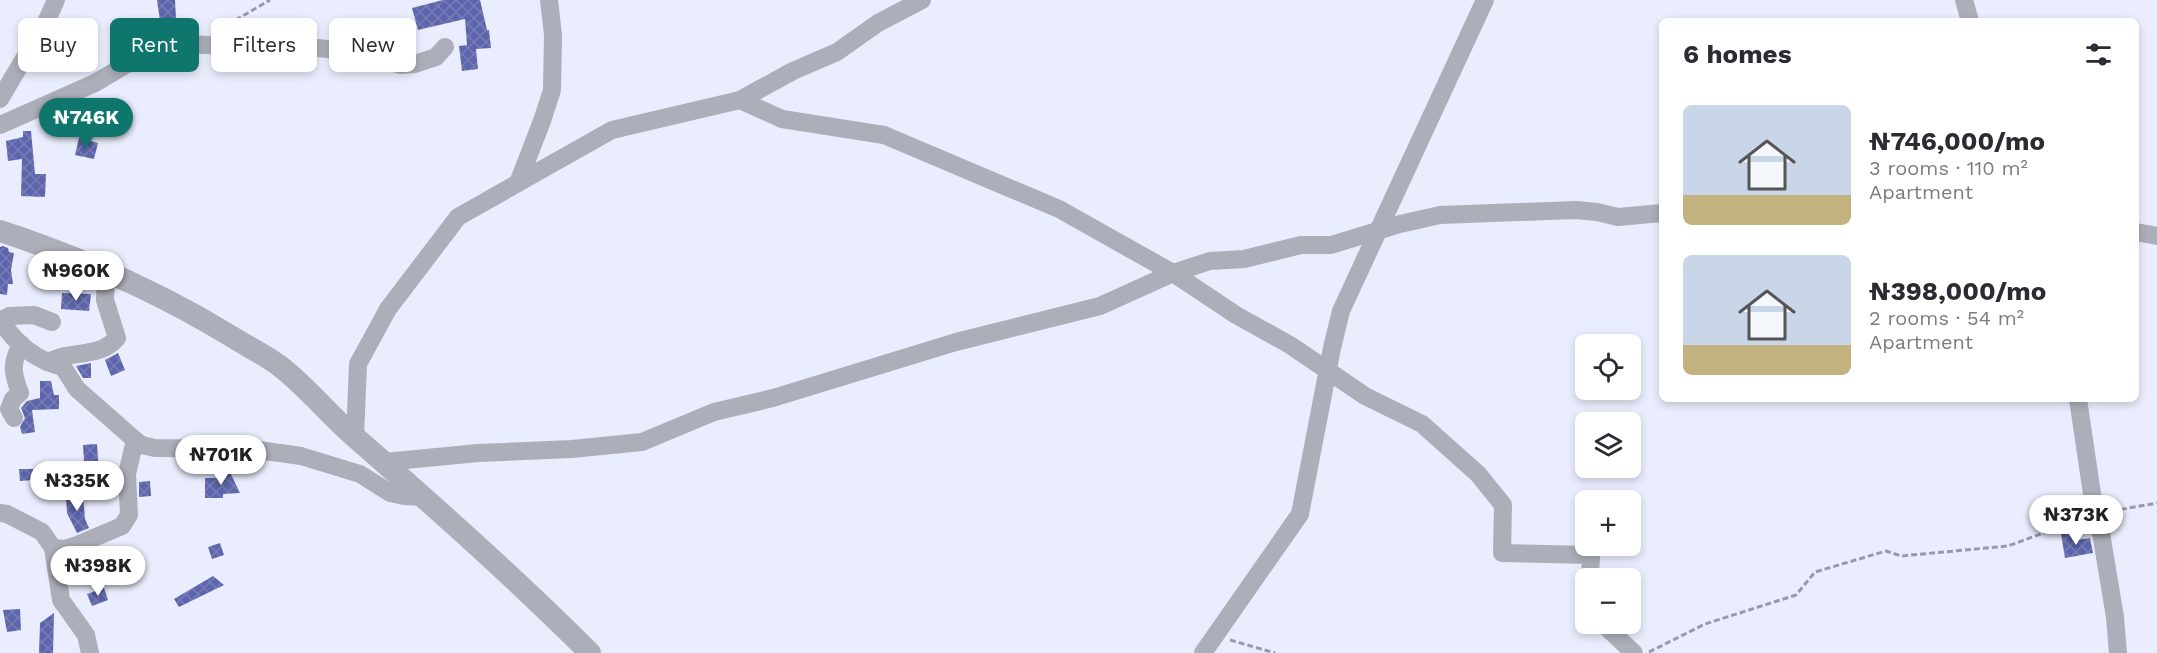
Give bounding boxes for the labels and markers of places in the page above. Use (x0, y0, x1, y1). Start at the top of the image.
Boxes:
pin: ₦746K (44, 98, 128, 149)
pin: ₦960K (34, 251, 118, 302)
pin: ₦701K (179, 435, 263, 486)
pin: ₦335K (35, 461, 119, 512)
pin: ₦373K (2034, 495, 2118, 546)
pin: ₦398K (56, 546, 140, 597)

